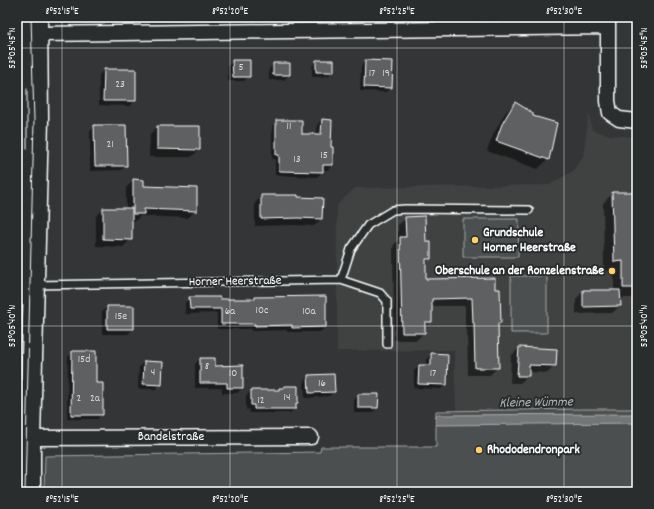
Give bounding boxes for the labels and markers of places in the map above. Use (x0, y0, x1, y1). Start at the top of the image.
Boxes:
place label: Grundschule Horner Heerstraße (483, 224, 576, 258)
marker: Grundschule Horner Heerstraße (470, 235, 480, 245)
place label: Oberschule an der Ronzelenstraße (435, 262, 604, 281)
marker: Oberschule an der Ronzelenstraße (607, 266, 617, 276)
place label: Rhododendronpark (487, 441, 580, 460)
marker: Rhododendronpark (474, 445, 484, 455)

